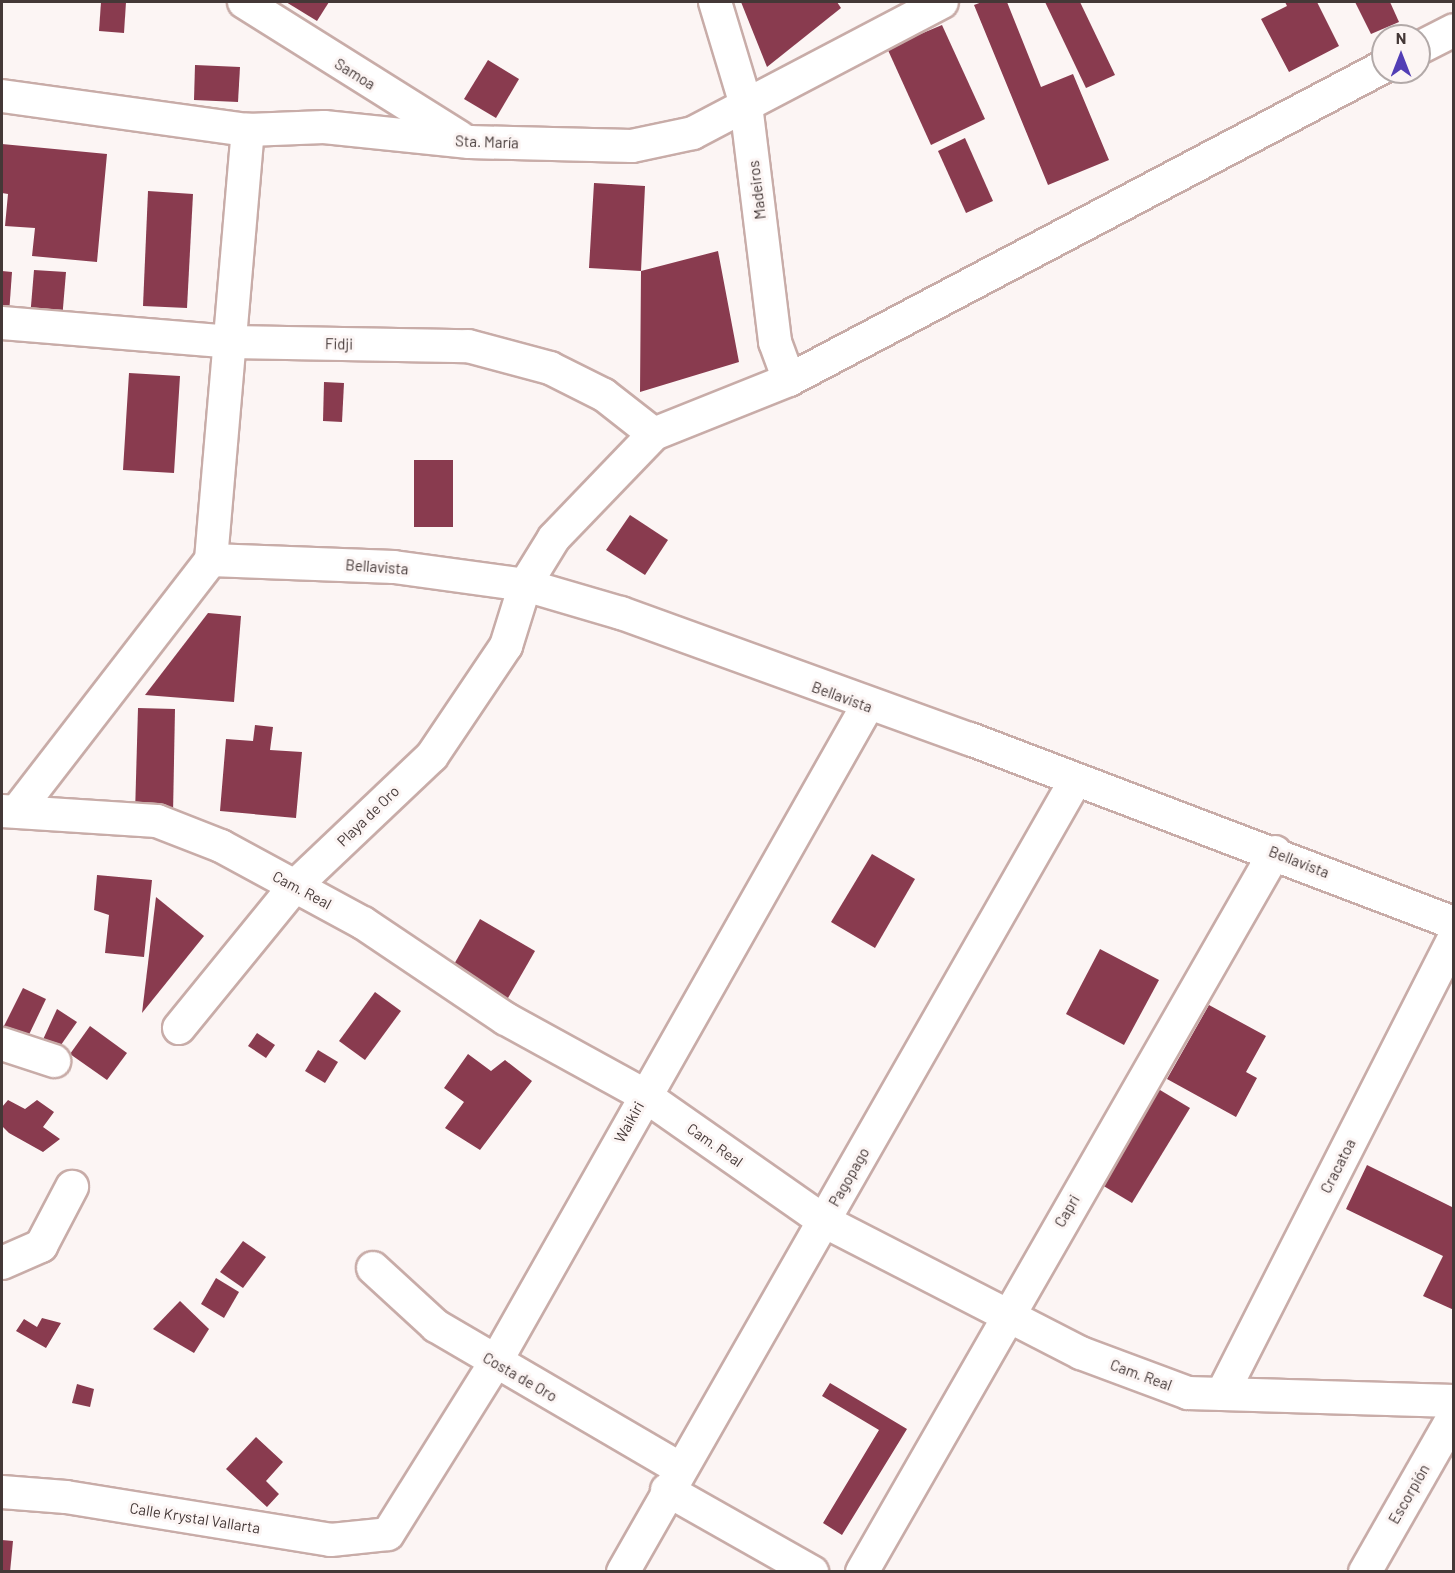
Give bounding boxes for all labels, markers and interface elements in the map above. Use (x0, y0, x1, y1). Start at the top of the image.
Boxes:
north arrow (1371, 24, 1431, 84)
text: N (1396, 28, 1406, 47)
street label: Samoa (331, 55, 379, 93)
street label: Sta. María (455, 132, 519, 152)
street label: Madeiros (744, 160, 770, 220)
street label: Fidji (325, 335, 353, 353)
street label: Bellavista (345, 556, 409, 578)
street label: Bellavista (809, 678, 875, 716)
street label: Playa de Oro (333, 782, 403, 850)
street label: Bellavista (1266, 842, 1332, 882)
street label: Cam. Real (269, 867, 335, 913)
street label: Waikiri (610, 1098, 648, 1146)
street label: Cam. Real (684, 1119, 746, 1171)
street label: Cracatoa (1317, 1136, 1359, 1196)
street label: Pagopago (825, 1144, 873, 1210)
street label: Capri (1051, 1192, 1083, 1230)
street label: Costa de Oro (480, 1349, 560, 1405)
street label: Cam. Real (1108, 1356, 1174, 1394)
street label: Escorpión (1385, 1461, 1433, 1527)
street label: Calle Krystal Vallarta (128, 1499, 262, 1537)

